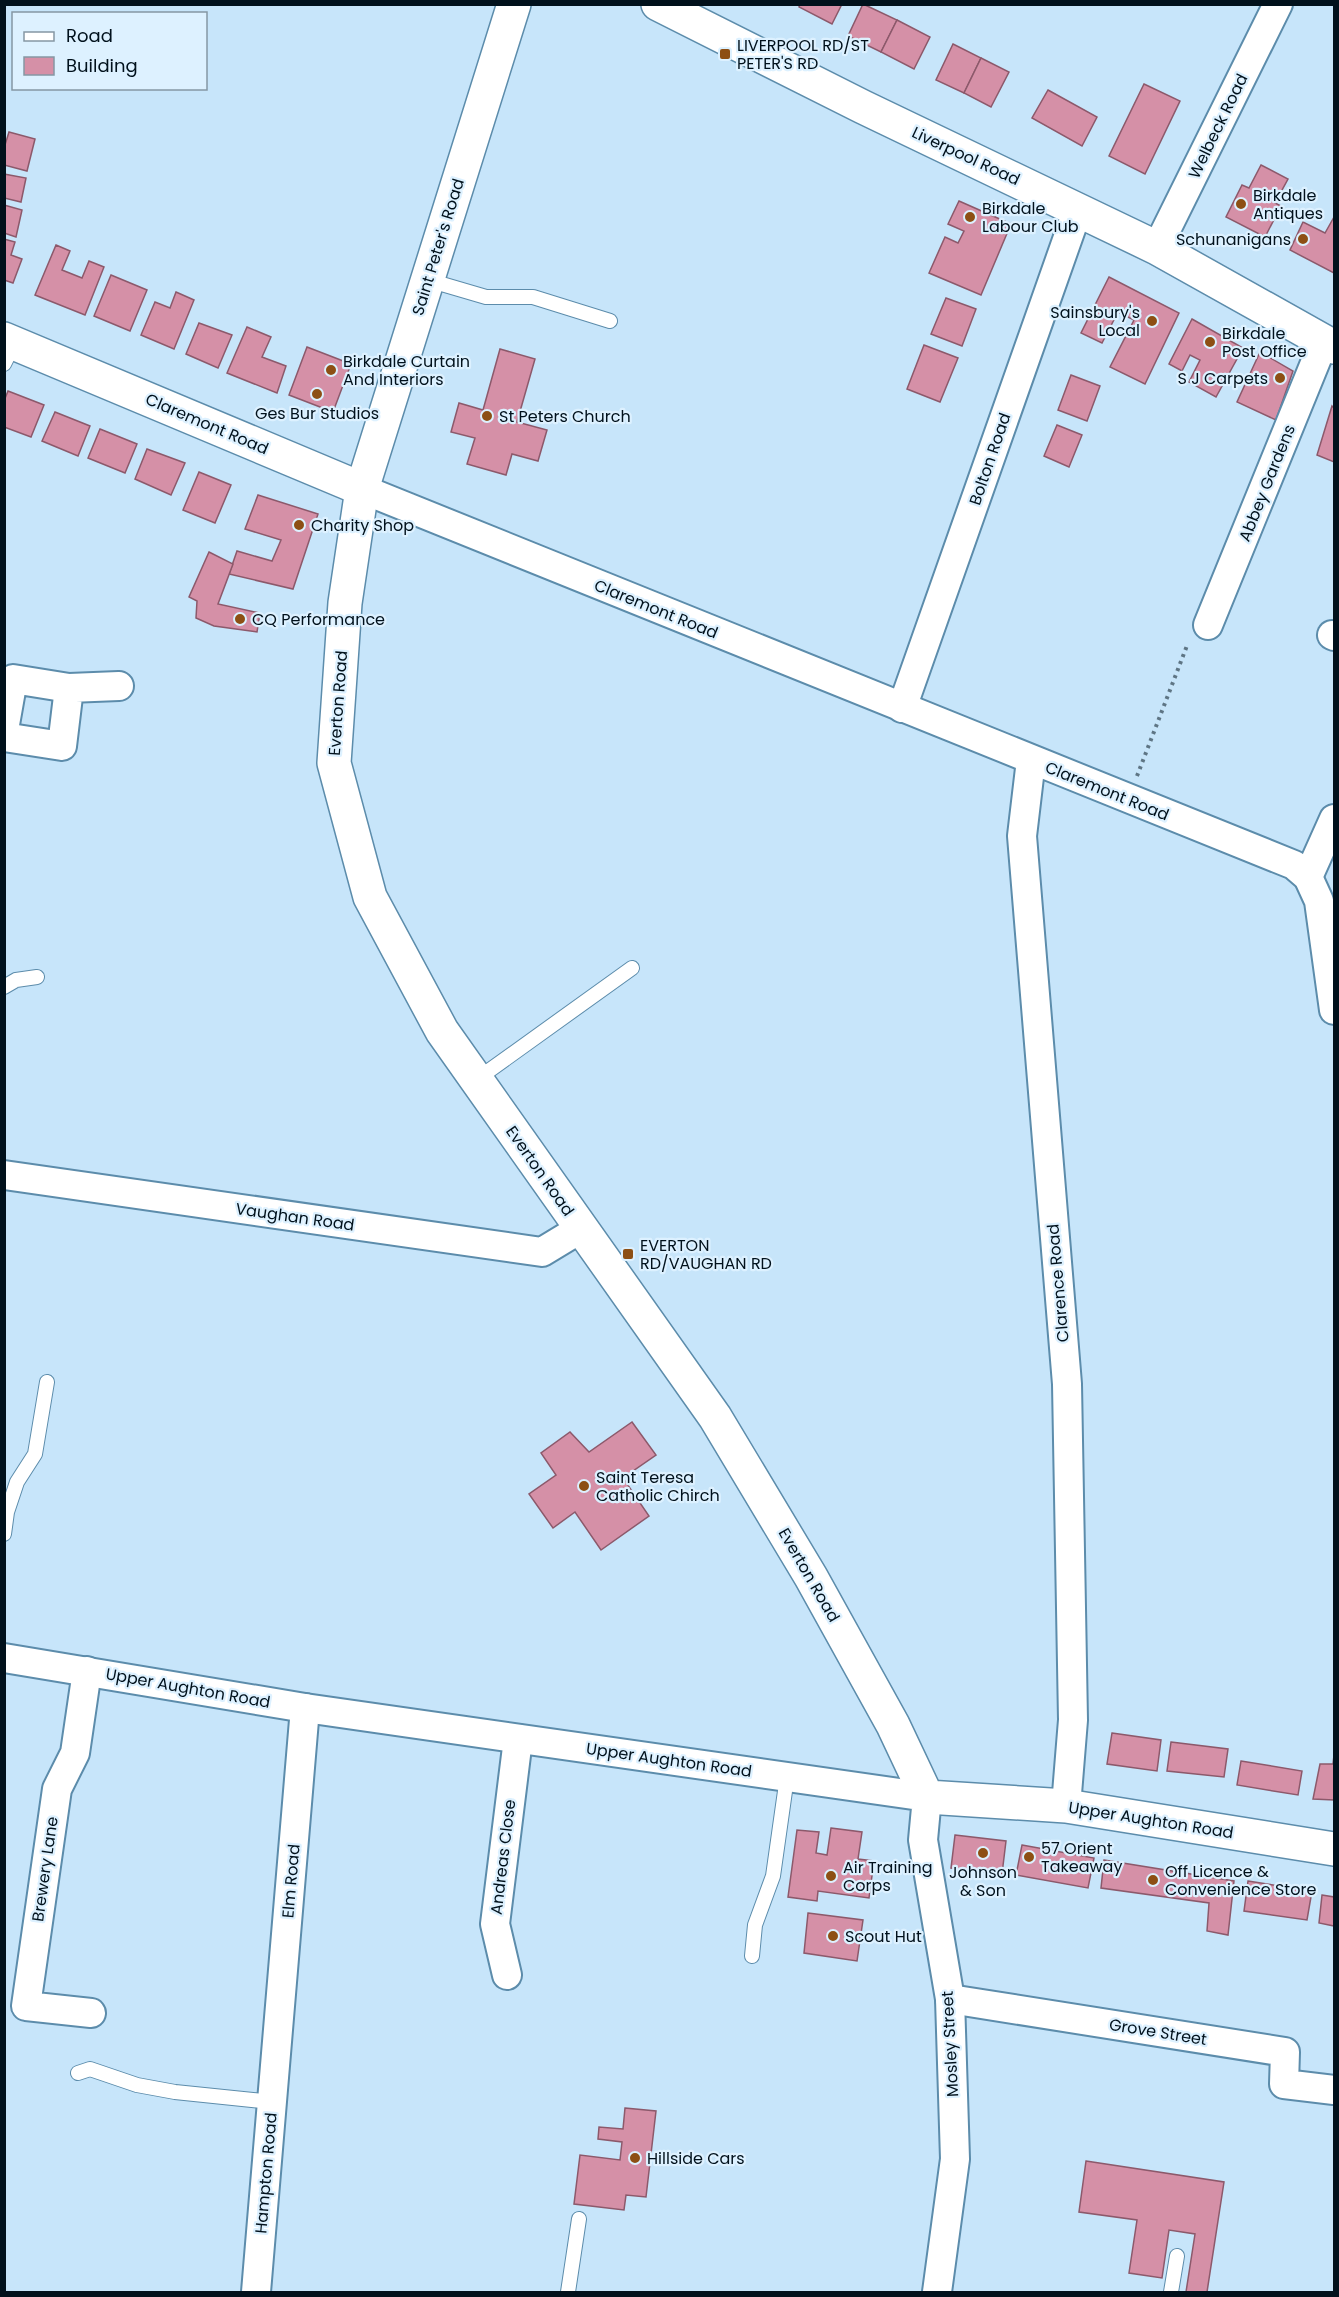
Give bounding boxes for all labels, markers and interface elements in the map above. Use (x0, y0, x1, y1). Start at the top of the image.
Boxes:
legend (12, 12, 207, 90)
text: Road (66, 23, 113, 48)
place label: LIVERPOOL RD/ST PETER'S RD (737, 34, 869, 75)
marker: LIVERPOOL RD/ST PETER'S RD (718, 47, 732, 61)
text: Building (66, 53, 138, 78)
street label: Welbeck Road (1183, 70, 1253, 182)
street label: Liverpool Road (908, 121, 1024, 191)
street label: Saint Peter's Road (406, 176, 470, 318)
place label: Birkdale Antiques (1253, 184, 1323, 225)
place label: Birkdale Labour Club (982, 197, 1079, 238)
marker: Birkdale Antiques (1234, 197, 1248, 211)
marker: Birkdale Labour Club (963, 210, 977, 224)
place label: Schunanigans (1176, 228, 1291, 251)
marker: Schunanigans (1296, 232, 1310, 246)
place label: Sainsbury's Local (1050, 301, 1140, 342)
marker: Sainsbury's Local (1145, 314, 1159, 328)
place label: Birkdale Post Office (1222, 322, 1307, 363)
marker: Birkdale Post Office (1203, 335, 1217, 349)
place label: Birkdale Curtain And Interiors (343, 350, 470, 391)
marker: Birkdale Curtain And Interiors (324, 363, 338, 377)
place label: S J Carpets (1178, 367, 1268, 390)
marker: S J Carpets (1273, 371, 1287, 385)
marker: Ges Bur Studios (310, 387, 324, 401)
street label: Claremont Road (142, 388, 272, 460)
place label: Ges Bur Studios (255, 402, 379, 425)
place label: St Peters Church (499, 405, 631, 428)
marker: St Peters Church (480, 409, 494, 423)
street label: Bolton Road (963, 410, 1017, 508)
street label: Abbey Gardens (1233, 421, 1301, 545)
place label: Charity Shop (311, 514, 414, 537)
marker: Charity Shop (292, 518, 306, 532)
street label: Claremont Road (591, 574, 721, 644)
place label: CQ Performance (252, 608, 385, 631)
marker: CQ Performance (233, 612, 247, 626)
street label: Everton Road (323, 650, 353, 756)
street label: Claremont Road (1042, 756, 1172, 826)
street label: Everton Road (500, 1121, 580, 1221)
street label: Vaughan Road (234, 1197, 356, 1237)
street label: Clarence Road (1041, 1223, 1075, 1343)
place label: EVERTON RD/VAUGHAN RD (640, 1234, 772, 1275)
marker: EVERTON RD/VAUGHAN RD (621, 1247, 635, 1261)
place label: Saint Teresa Catholic Chirch (596, 1466, 720, 1507)
marker: Saint Teresa Catholic Chirch (577, 1479, 591, 1493)
street label: Everton Road (773, 1524, 845, 1626)
street label: Upper Aughton Road (104, 1662, 272, 1714)
street label: Upper Aughton Road (585, 1737, 753, 1783)
street label: Upper Aughton Road (1067, 1796, 1235, 1844)
street label: Andreas Close (485, 1798, 521, 1916)
street label: Brewery Lane (26, 1815, 64, 1923)
place label: 57 Orient Takeaway (1041, 1837, 1122, 1878)
street label: Elm Road (276, 1843, 306, 1919)
marker: Johnson & Son (976, 1846, 990, 1860)
marker: 57 Orient Takeaway (1022, 1850, 1036, 1864)
place label: Air Training Corps (843, 1856, 933, 1897)
place label: Off Licence & Convenience Store (1165, 1860, 1316, 1901)
place label: Johnson & Son (949, 1861, 1017, 1902)
marker: Air Training Corps (824, 1869, 838, 1883)
marker: Off Licence & Convenience Store (1146, 1873, 1160, 1887)
place label: Scout Hut (845, 1925, 922, 1948)
marker: Scout Hut (826, 1929, 840, 1943)
street label: Mosley Street (936, 1990, 964, 2098)
street label: Grove Street (1107, 2013, 1209, 2051)
street label: Hampton Road (249, 2112, 283, 2234)
place label: Hillside Cars (647, 2147, 745, 2170)
marker: Hillside Cars (628, 2151, 642, 2165)

